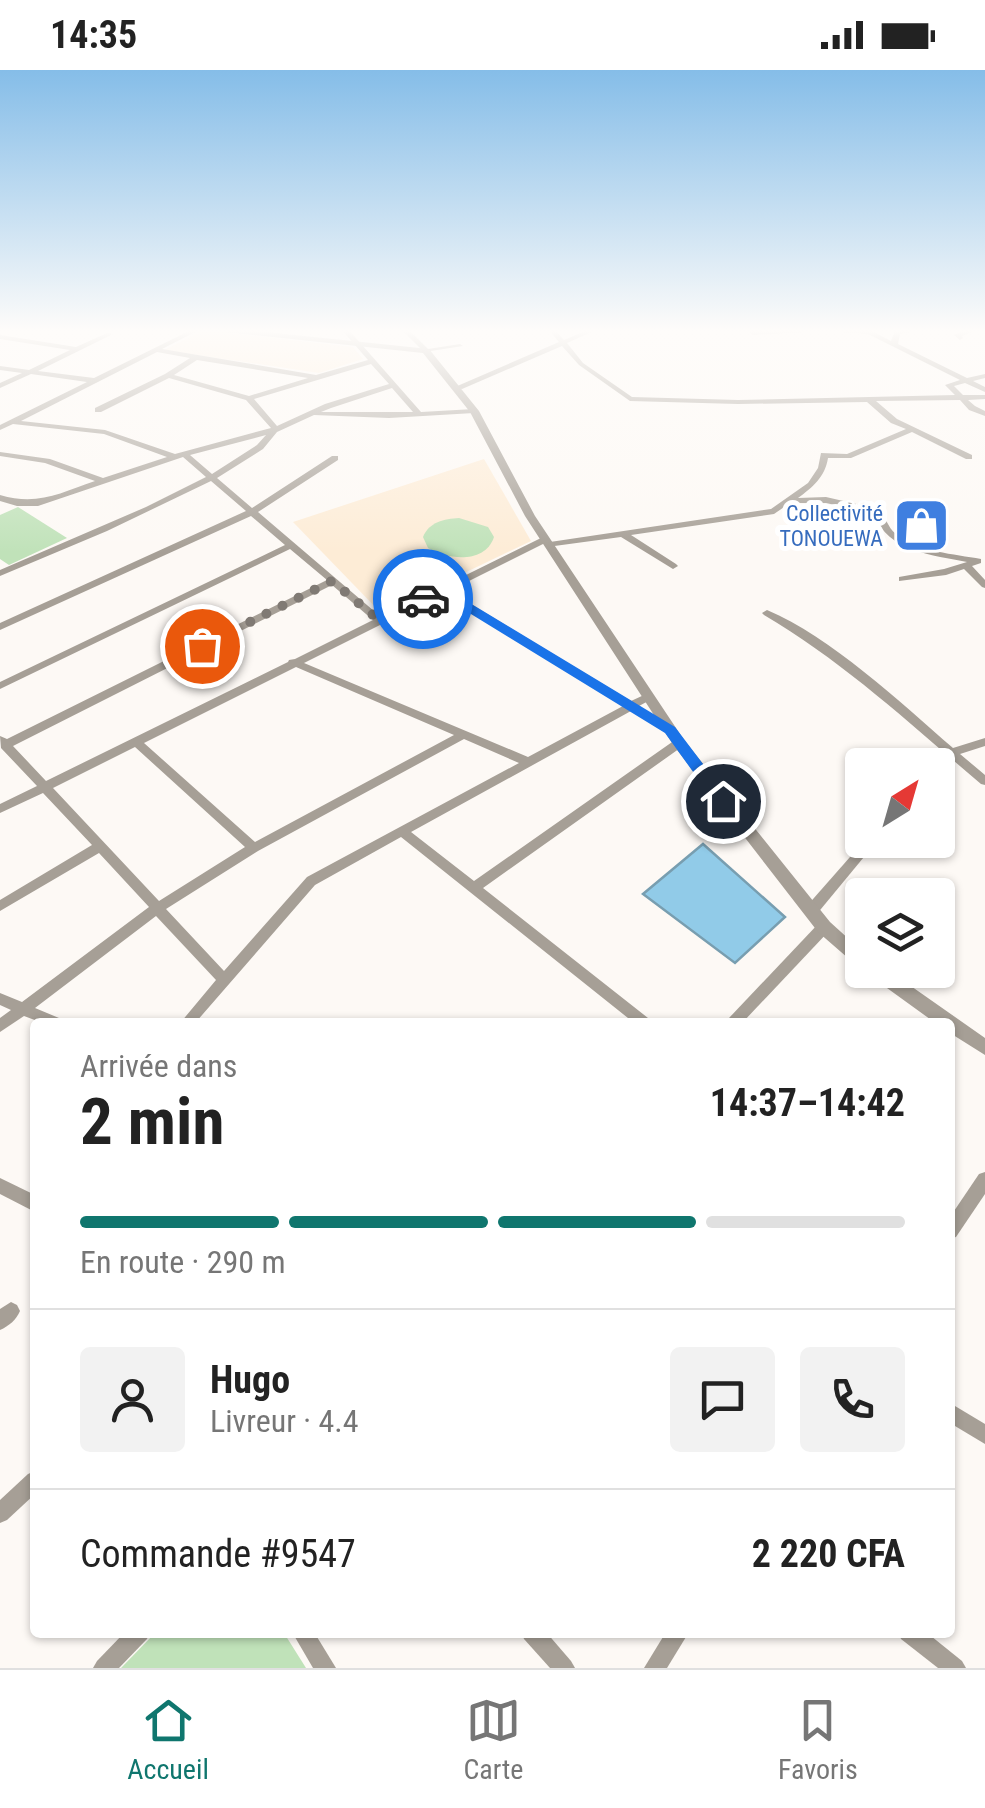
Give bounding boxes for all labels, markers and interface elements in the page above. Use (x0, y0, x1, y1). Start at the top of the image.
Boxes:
text: 14:35 (50, 13, 137, 57)
shop icon: Collectivité TONOUEWA (892, 496, 952, 556)
place label: Collectivité TONOUEWA (779, 501, 883, 551)
courier (373, 549, 473, 649)
icon: car (396, 572, 451, 627)
pin (160, 604, 245, 689)
icon: bag (175, 619, 230, 674)
north arrow (845, 748, 955, 858)
map controls (845, 748, 955, 988)
pin (681, 759, 766, 844)
icon: home (696, 774, 751, 829)
button: layers (845, 878, 955, 988)
text: Arrivée dans (80, 1047, 237, 1085)
text: 14:37–14:42 (710, 1081, 905, 1125)
text: 2 min (80, 1084, 224, 1160)
text: En route · 290 m (80, 1243, 286, 1281)
button: person (80, 1347, 185, 1452)
button: chat (670, 1347, 775, 1452)
button: phone (800, 1347, 905, 1452)
text: Hugo (210, 1358, 290, 1402)
text: Livreur · 4.4 (210, 1402, 358, 1440)
text: Commande #9547 (80, 1532, 356, 1576)
text: 2 220 CFA (752, 1532, 905, 1576)
tab: Accueil (127, 1693, 209, 1786)
tab: Carte (463, 1693, 523, 1786)
tab: Favoris (778, 1693, 858, 1786)

